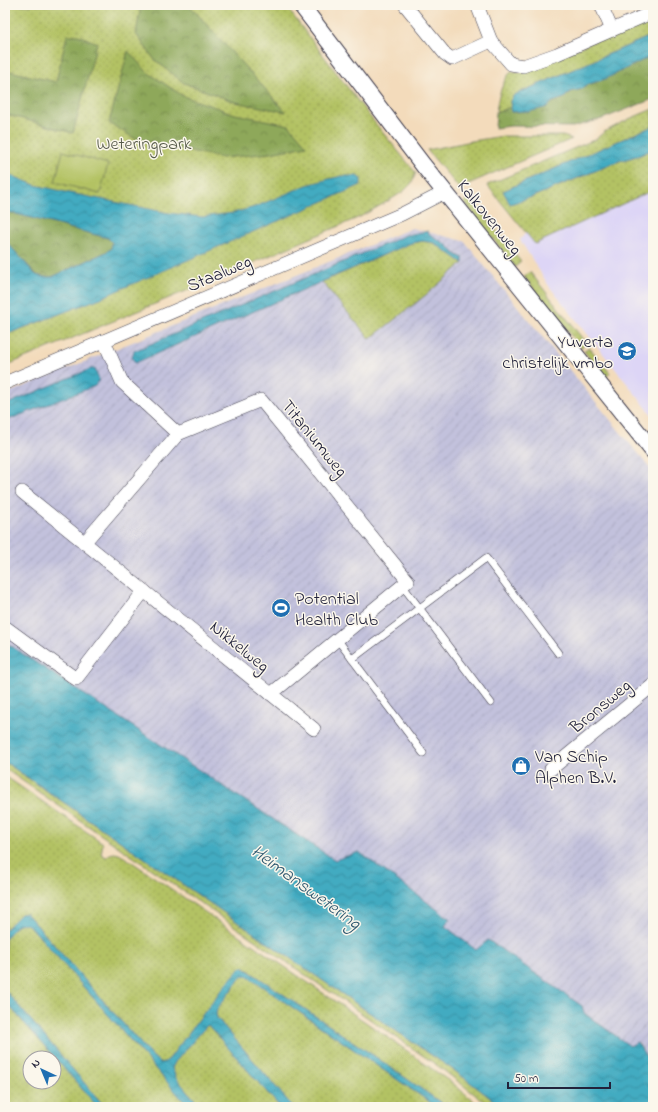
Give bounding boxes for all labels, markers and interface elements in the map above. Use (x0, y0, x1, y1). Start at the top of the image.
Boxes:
park label: Weteringpark (97, 132, 192, 159)
street label: Kalkovenweg (449, 175, 527, 262)
street label: Staalweg (183, 250, 257, 301)
place label: Yuverta christelijk vmbo (502, 330, 613, 377)
school or university icon: Yuverta christelijk vmbo (616, 340, 638, 362)
street label: Titaniumweg (273, 395, 353, 484)
place label: Potential Health Club (295, 587, 379, 634)
sports icon: Potential Health Club (270, 597, 292, 619)
street label: Nikkelweg (203, 615, 274, 681)
street label: Bronsweg (564, 674, 638, 742)
place label: Van Schip Alphen B.V. (534, 745, 617, 792)
shop icon: Van Schip Alphen B.V. (510, 755, 532, 777)
water label: Heimanswetering (244, 839, 366, 938)
north arrow (22, 1050, 62, 1090)
text: N (28, 1055, 44, 1072)
scale bar (508, 1064, 610, 1090)
text: 50 m (514, 1070, 538, 1088)

